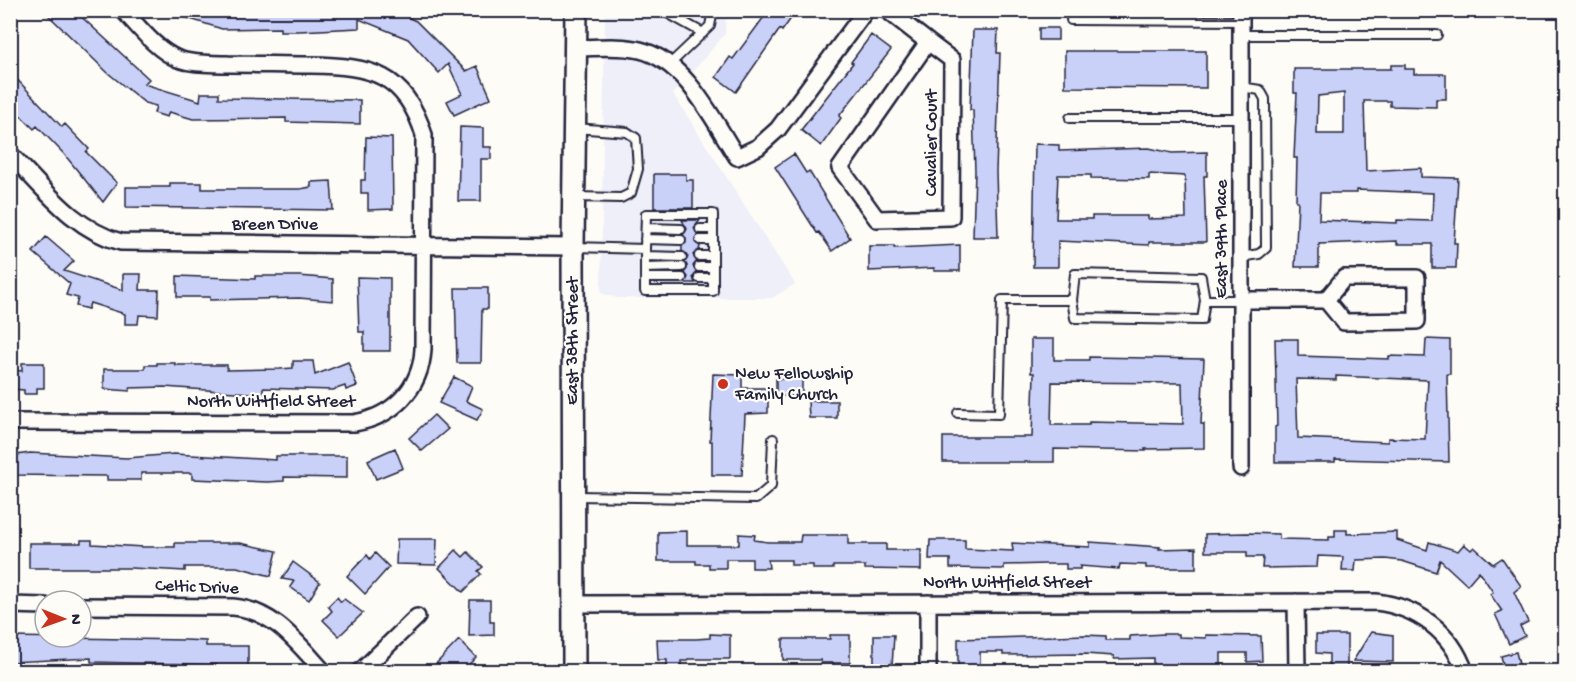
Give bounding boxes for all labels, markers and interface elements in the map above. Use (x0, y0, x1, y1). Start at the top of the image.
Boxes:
street label: Cavalier Court (922, 88, 943, 196)
street label: East 39th Place (1212, 179, 1233, 298)
street label: Breen Drive (231, 215, 319, 236)
street label: East 38th Street (563, 275, 584, 405)
place label: New Fellowship Family Church (734, 364, 853, 406)
marker: New Fellowship Family Church (716, 377, 730, 391)
street label: North Wittfield Street (187, 392, 357, 413)
street label: North Wittfield Street (923, 573, 1093, 594)
street label: Celtic Drive (155, 576, 240, 600)
north arrow (33, 589, 93, 649)
text: N (65, 614, 84, 625)

